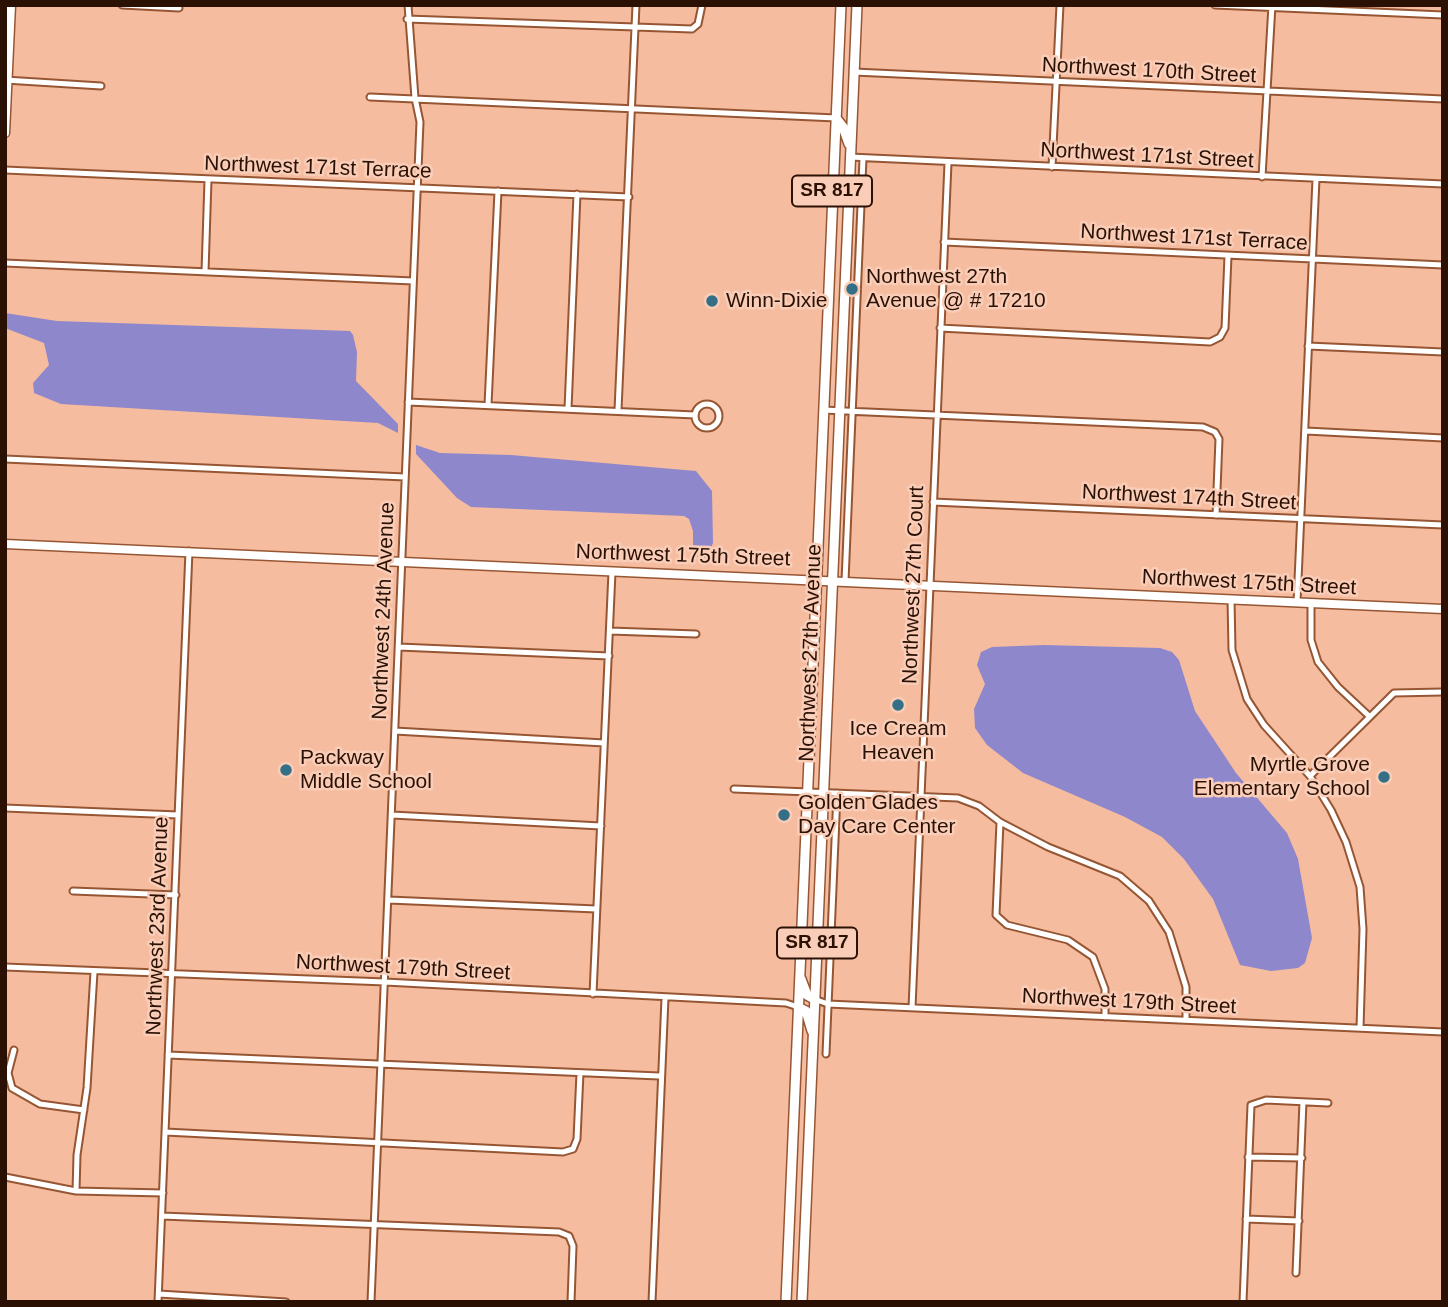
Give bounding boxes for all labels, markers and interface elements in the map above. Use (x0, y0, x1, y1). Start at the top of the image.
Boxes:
street label: Northwest 170th Street (1041, 53, 1257, 89)
street label: Northwest 171st Street (1040, 138, 1254, 174)
street label: Northwest 171st Terrace (204, 151, 432, 185)
road number: SR 817 (792, 176, 872, 206)
street label: Northwest 171st Terrace (1080, 219, 1308, 257)
place label: Northwest 27th Avenue @ # 17210 (866, 264, 1046, 314)
marker: Northwest 27th Avenue @ # 17210 (844, 281, 860, 297)
place label: Winn-Dixie (726, 288, 828, 314)
marker: Winn-Dixie (704, 293, 720, 309)
street label: Northwest 174th Street (1081, 480, 1297, 516)
street label: Northwest 27th Court (898, 485, 930, 685)
street label: Northwest 24th Avenue (368, 502, 400, 720)
street label: Northwest 175th Street (575, 540, 791, 572)
street label: Northwest 27th Avenue (795, 544, 827, 762)
street label: Northwest 175th Street (1141, 565, 1357, 601)
marker: Ice Cream Heaven (890, 697, 906, 713)
place label: Ice Cream Heaven (850, 716, 946, 766)
place label: Packway Middle School (300, 745, 432, 795)
place label: Myrtle Grove Elementary School (1194, 752, 1370, 802)
marker: Packway Middle School (278, 762, 294, 778)
marker: Myrtle Grove Elementary School (1376, 769, 1392, 785)
place label: Golden Glades Day Care Center (798, 790, 956, 840)
marker: Golden Glades Day Care Center (776, 807, 792, 823)
street label: Northwest 23rd Avenue (142, 816, 174, 1036)
road number: SR 817 (777, 928, 857, 959)
street label: Northwest 179th Street (295, 950, 511, 986)
street label: Northwest 179th Street (1021, 984, 1237, 1020)

